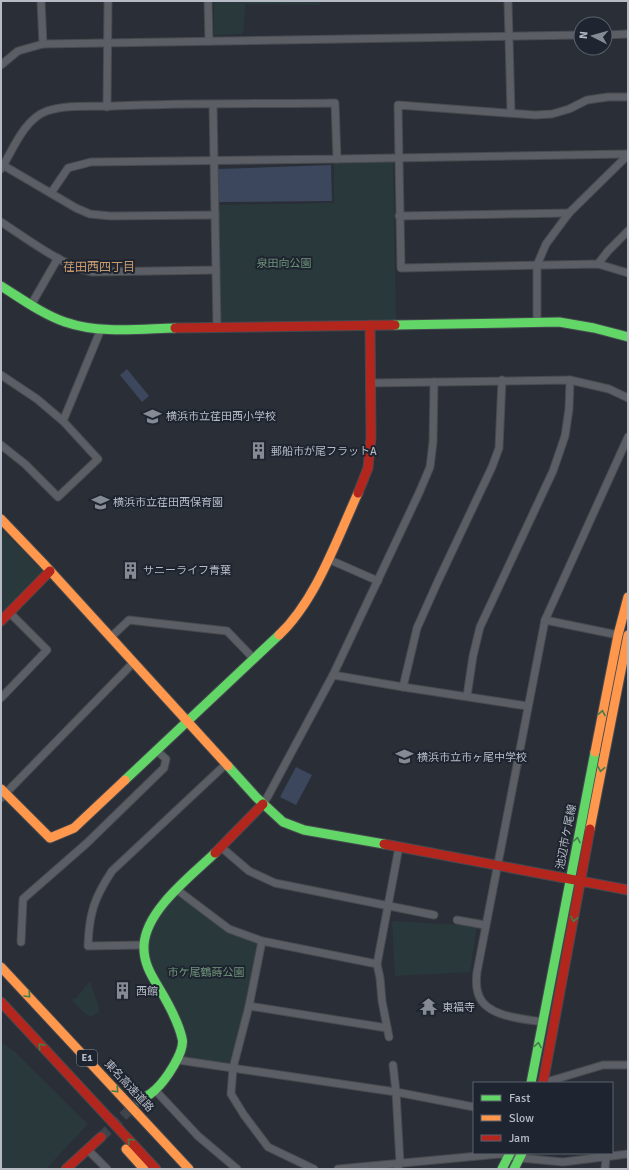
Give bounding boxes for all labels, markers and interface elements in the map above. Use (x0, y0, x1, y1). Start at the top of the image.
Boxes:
north arrow (573, 16, 613, 56)
text: N (577, 31, 590, 39)
park label: 泉田向公園 (257, 257, 312, 270)
district label: 荏田西四丁目 (63, 260, 135, 275)
school or university icon: 横浜市立荏田西小学校 (143, 406, 163, 426)
place label: 横浜市立荏田西小学校 (166, 410, 276, 423)
building icon: 郵船市が尾フラットA (248, 441, 268, 461)
place label: 郵船市が尾フラットA (271, 445, 377, 458)
school or university icon: 横浜市立荏田西保育園 (90, 492, 110, 512)
place label: 横浜市立荏田西保育園 (113, 496, 223, 509)
building icon: サニーライフ青葉 (120, 560, 140, 580)
place label: サニーライフ青葉 (143, 564, 231, 577)
one-way arrow (597, 710, 606, 716)
school or university icon: 横浜市立市ヶ尾中学校 (394, 747, 414, 767)
place label: 横浜市立市ヶ尾中学校 (417, 751, 527, 764)
one-way arrow (598, 766, 606, 772)
street label: 池辺市ケ尾線 (553, 803, 579, 871)
one-way arrow (573, 837, 581, 843)
one-way arrow (570, 916, 578, 922)
park label: 市ケ尾鶴蒔公園 (168, 966, 245, 979)
building icon: 西館 (113, 981, 133, 1001)
place label: 西館 (136, 985, 158, 998)
one-way arrow (23, 990, 30, 998)
temple icon: 東福寺 (419, 997, 439, 1017)
place label: 東福寺 (442, 1001, 475, 1014)
one-way arrow (533, 1042, 542, 1048)
one-way arrow (39, 1043, 46, 1050)
road number: E1 (77, 1050, 97, 1066)
street label: 東名高速道路 (102, 1057, 156, 1115)
legend (473, 1082, 613, 1154)
one-way arrow (112, 1085, 119, 1093)
text: Fast (509, 1091, 530, 1106)
text: Slow (509, 1111, 534, 1126)
text: Jam (509, 1131, 530, 1146)
one-way arrow (127, 1138, 134, 1145)

